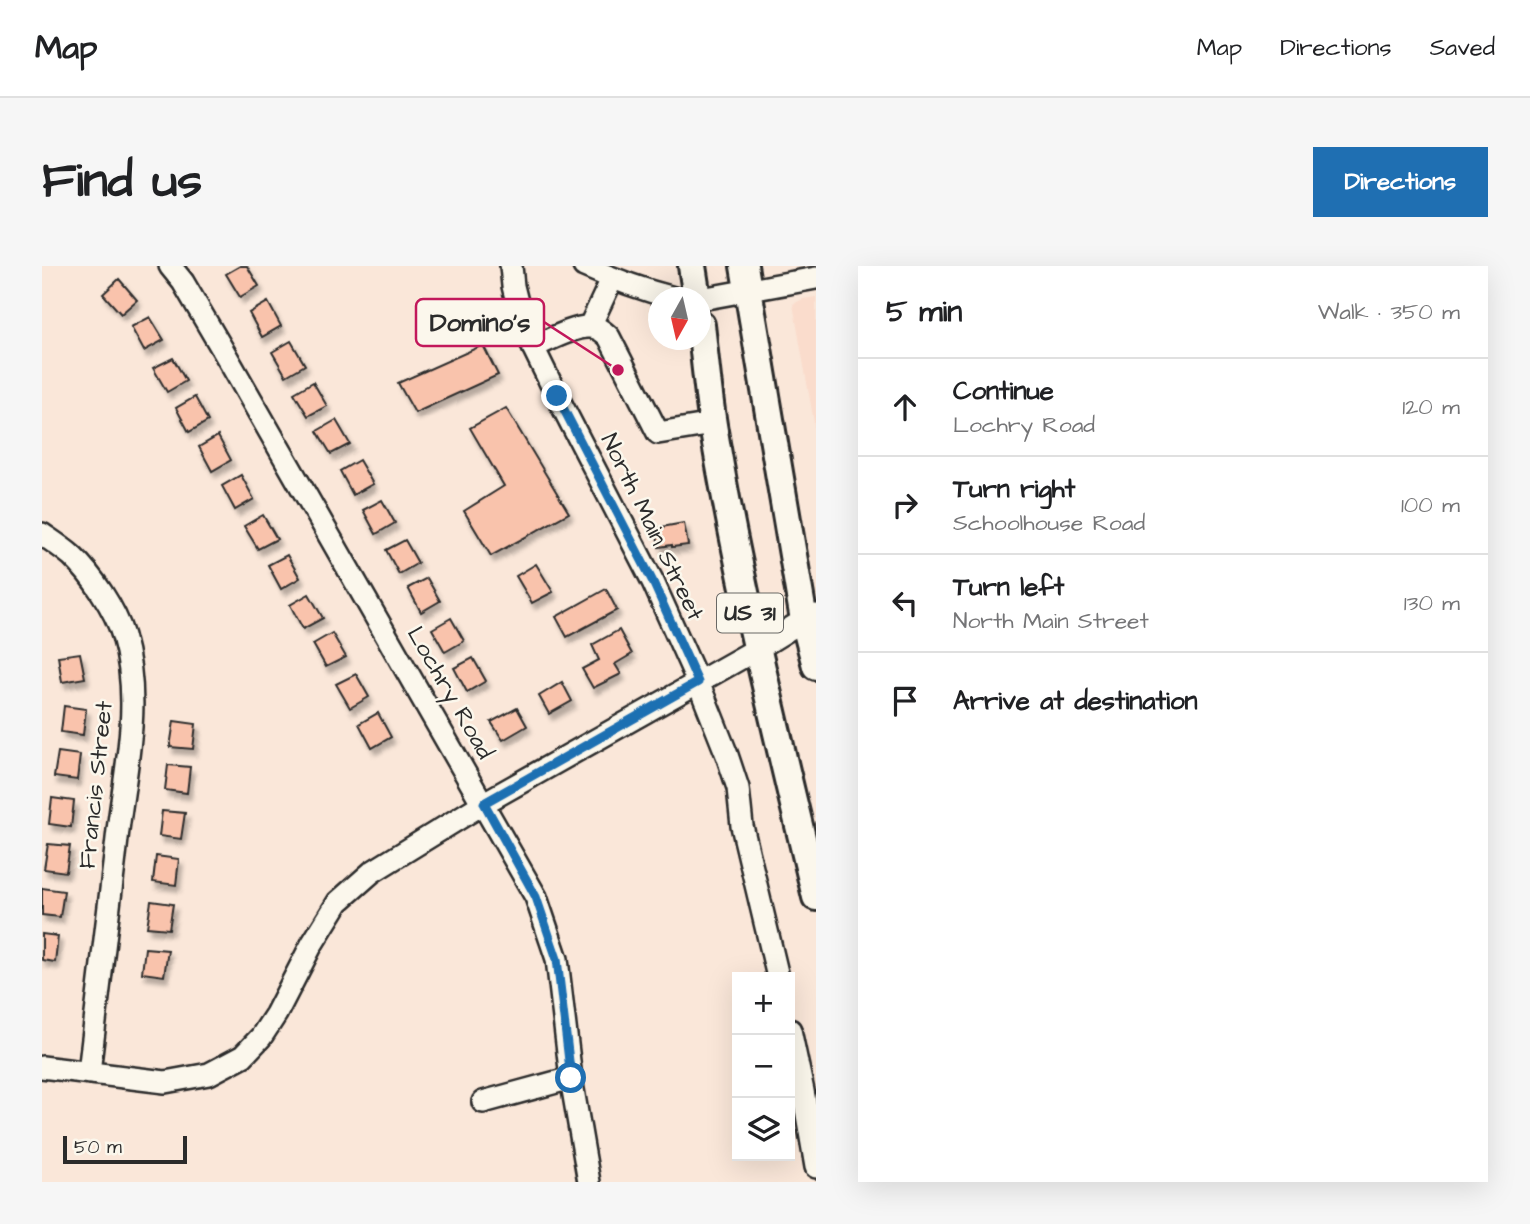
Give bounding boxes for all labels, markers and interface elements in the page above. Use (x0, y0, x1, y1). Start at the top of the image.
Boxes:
text: Map (35, 25, 97, 71)
text: Map (1197, 31, 1242, 65)
text: Directions (1280, 31, 1392, 65)
text: Saved (1430, 31, 1495, 65)
button: Directions (1313, 147, 1488, 217)
text: Find us (42, 148, 202, 216)
north arrow (648, 287, 711, 350)
text: 5 min (886, 291, 962, 333)
text: Walk · 350 m (1318, 296, 1460, 328)
callout: Domino's (416, 299, 544, 346)
text: Domino's (430, 305, 530, 341)
text: Continue (953, 373, 1054, 409)
route end (541, 380, 572, 411)
icon: ahead (886, 388, 924, 426)
text: 120 m (1402, 391, 1460, 423)
text: Lochry Road (953, 409, 1095, 441)
street label: North Main Street (592, 428, 712, 627)
text: Turn right (953, 471, 1075, 507)
icon: right (886, 486, 924, 524)
text: 100 m (1401, 489, 1460, 521)
text: Schoolhouse Road (953, 507, 1145, 539)
text: Turn left (953, 569, 1064, 605)
icon: left (886, 584, 924, 622)
text: 130 m (1404, 587, 1460, 619)
road number: US 31 (717, 594, 783, 632)
text: North Main Street (953, 605, 1149, 637)
street label: Lochry Road (397, 620, 502, 766)
icon: arrive (886, 682, 924, 720)
text: Arrive at destination (953, 683, 1198, 719)
street label: Francis Street (70, 699, 122, 871)
map controls (732, 972, 795, 1161)
button: + (732, 972, 795, 1035)
button: − (732, 1035, 795, 1098)
route start (555, 1062, 586, 1093)
button: layers (732, 1098, 795, 1161)
scale bar (63, 1133, 187, 1165)
text: 50 m (74, 1134, 122, 1161)

